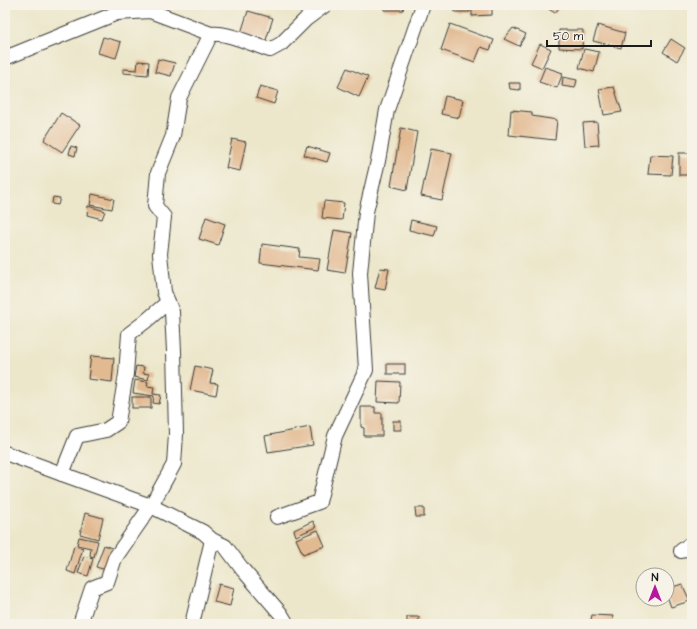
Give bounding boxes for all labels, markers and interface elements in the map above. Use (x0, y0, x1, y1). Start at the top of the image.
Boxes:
scale bar (547, 22, 651, 48)
text: 50 m (553, 28, 584, 45)
north arrow (635, 567, 675, 607)
text: N (652, 570, 659, 585)

